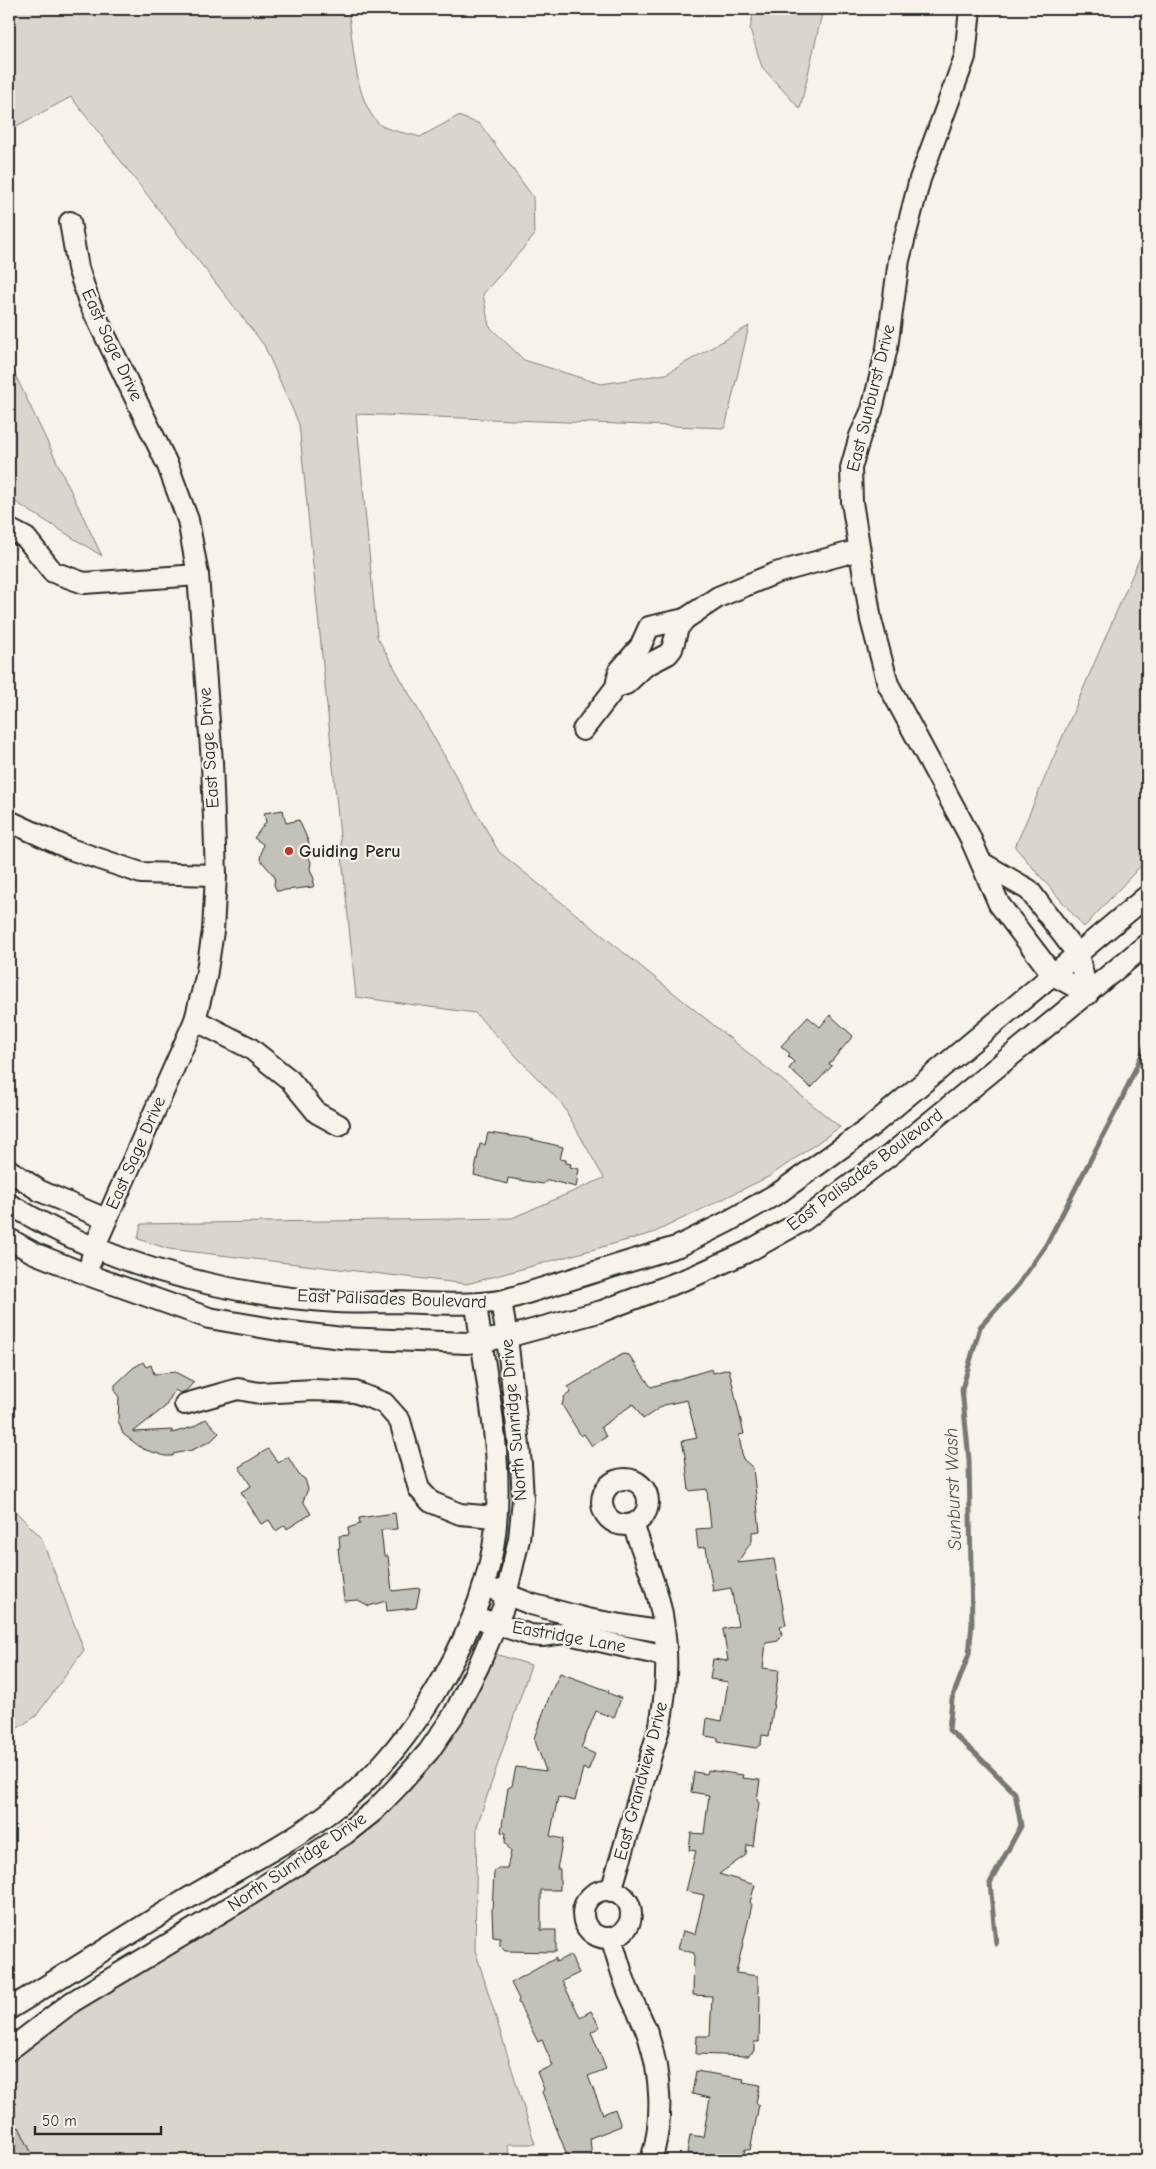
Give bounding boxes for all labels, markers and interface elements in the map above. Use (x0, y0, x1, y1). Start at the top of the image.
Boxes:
street label: East Sage Drive (77, 286, 147, 404)
street label: East Sunburst Drive (843, 322, 899, 474)
street label: East Sage Drive (194, 687, 224, 809)
place label: Guiding Peru (299, 841, 401, 862)
marker: Guiding Peru (283, 845, 295, 857)
street label: East Sage Drive (102, 1093, 170, 1213)
street label: East Palisades Boulevard (783, 1105, 947, 1235)
street label: East Palisades Boulevard (297, 1285, 487, 1313)
street label: North Sunridge Drive (496, 1338, 532, 1502)
water label: Sunburst Wash (940, 1427, 966, 1551)
street label: Eastridge Lane (511, 1617, 627, 1657)
street label: East Grandview Drive (610, 1699, 672, 1863)
street label: North Sunridge Drive (224, 1808, 370, 1916)
scale bar (35, 2104, 161, 2136)
text: 50 m (42, 2112, 77, 2130)

